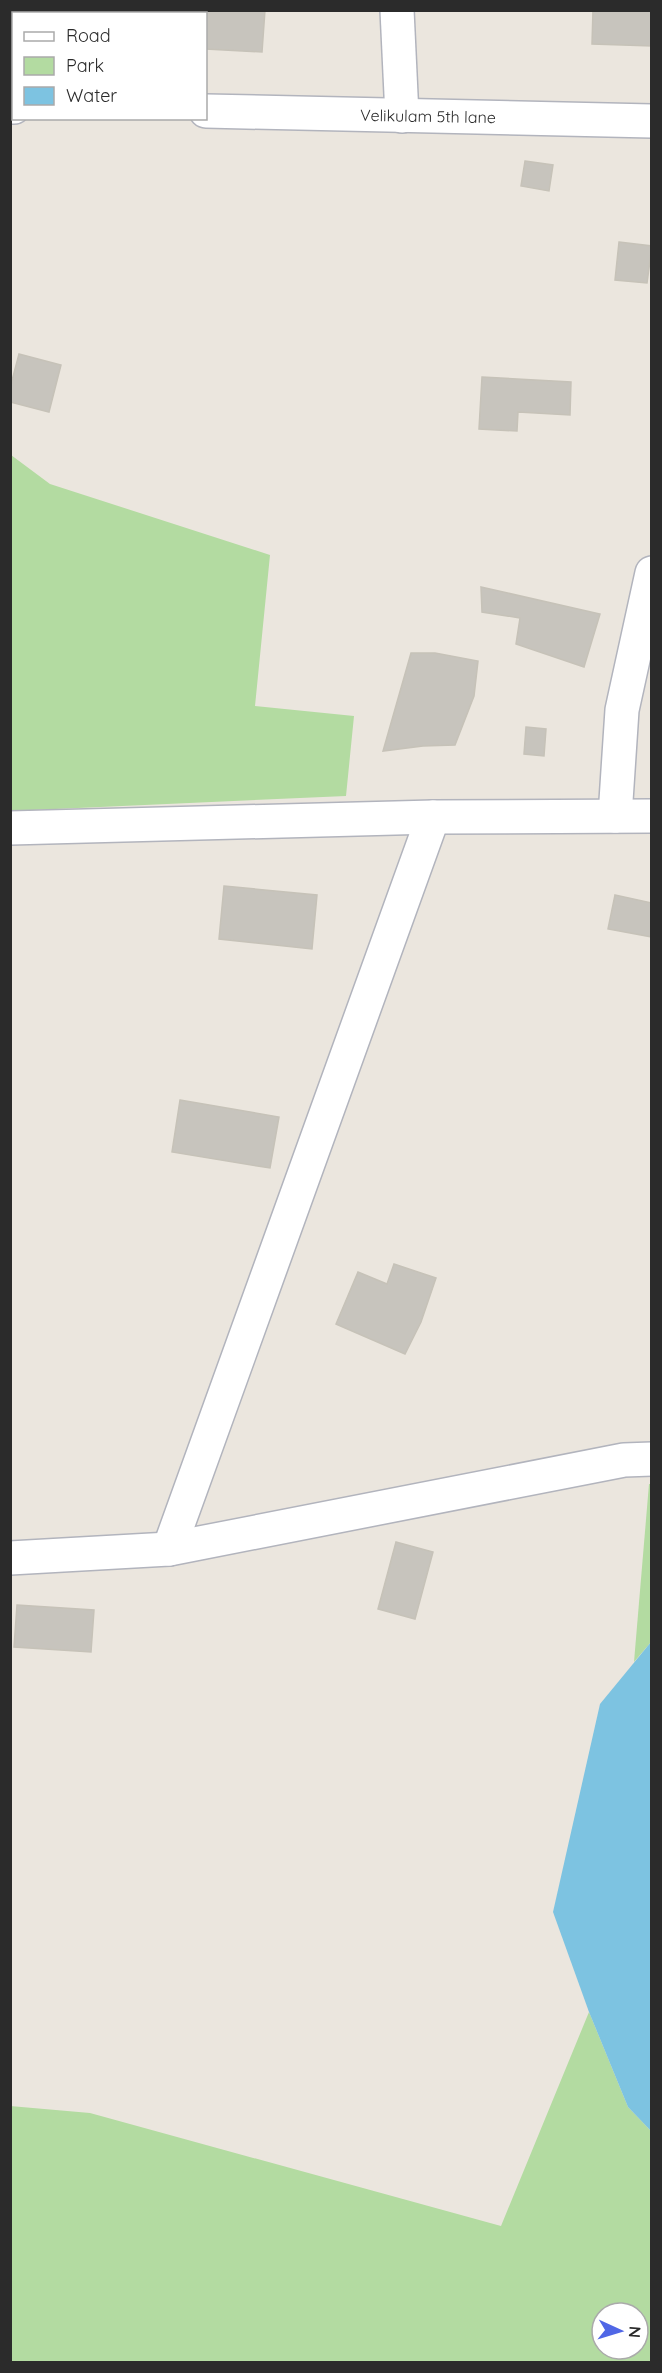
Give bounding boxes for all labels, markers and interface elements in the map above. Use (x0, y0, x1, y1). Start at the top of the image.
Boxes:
legend (12, 12, 207, 120)
text: Road (66, 24, 111, 47)
text: Park (66, 54, 104, 77)
text: Water (66, 84, 117, 107)
street label: Velikulam 5th lane (360, 105, 496, 127)
north arrow (590, 2301, 650, 2361)
text: N (625, 2325, 645, 2339)

